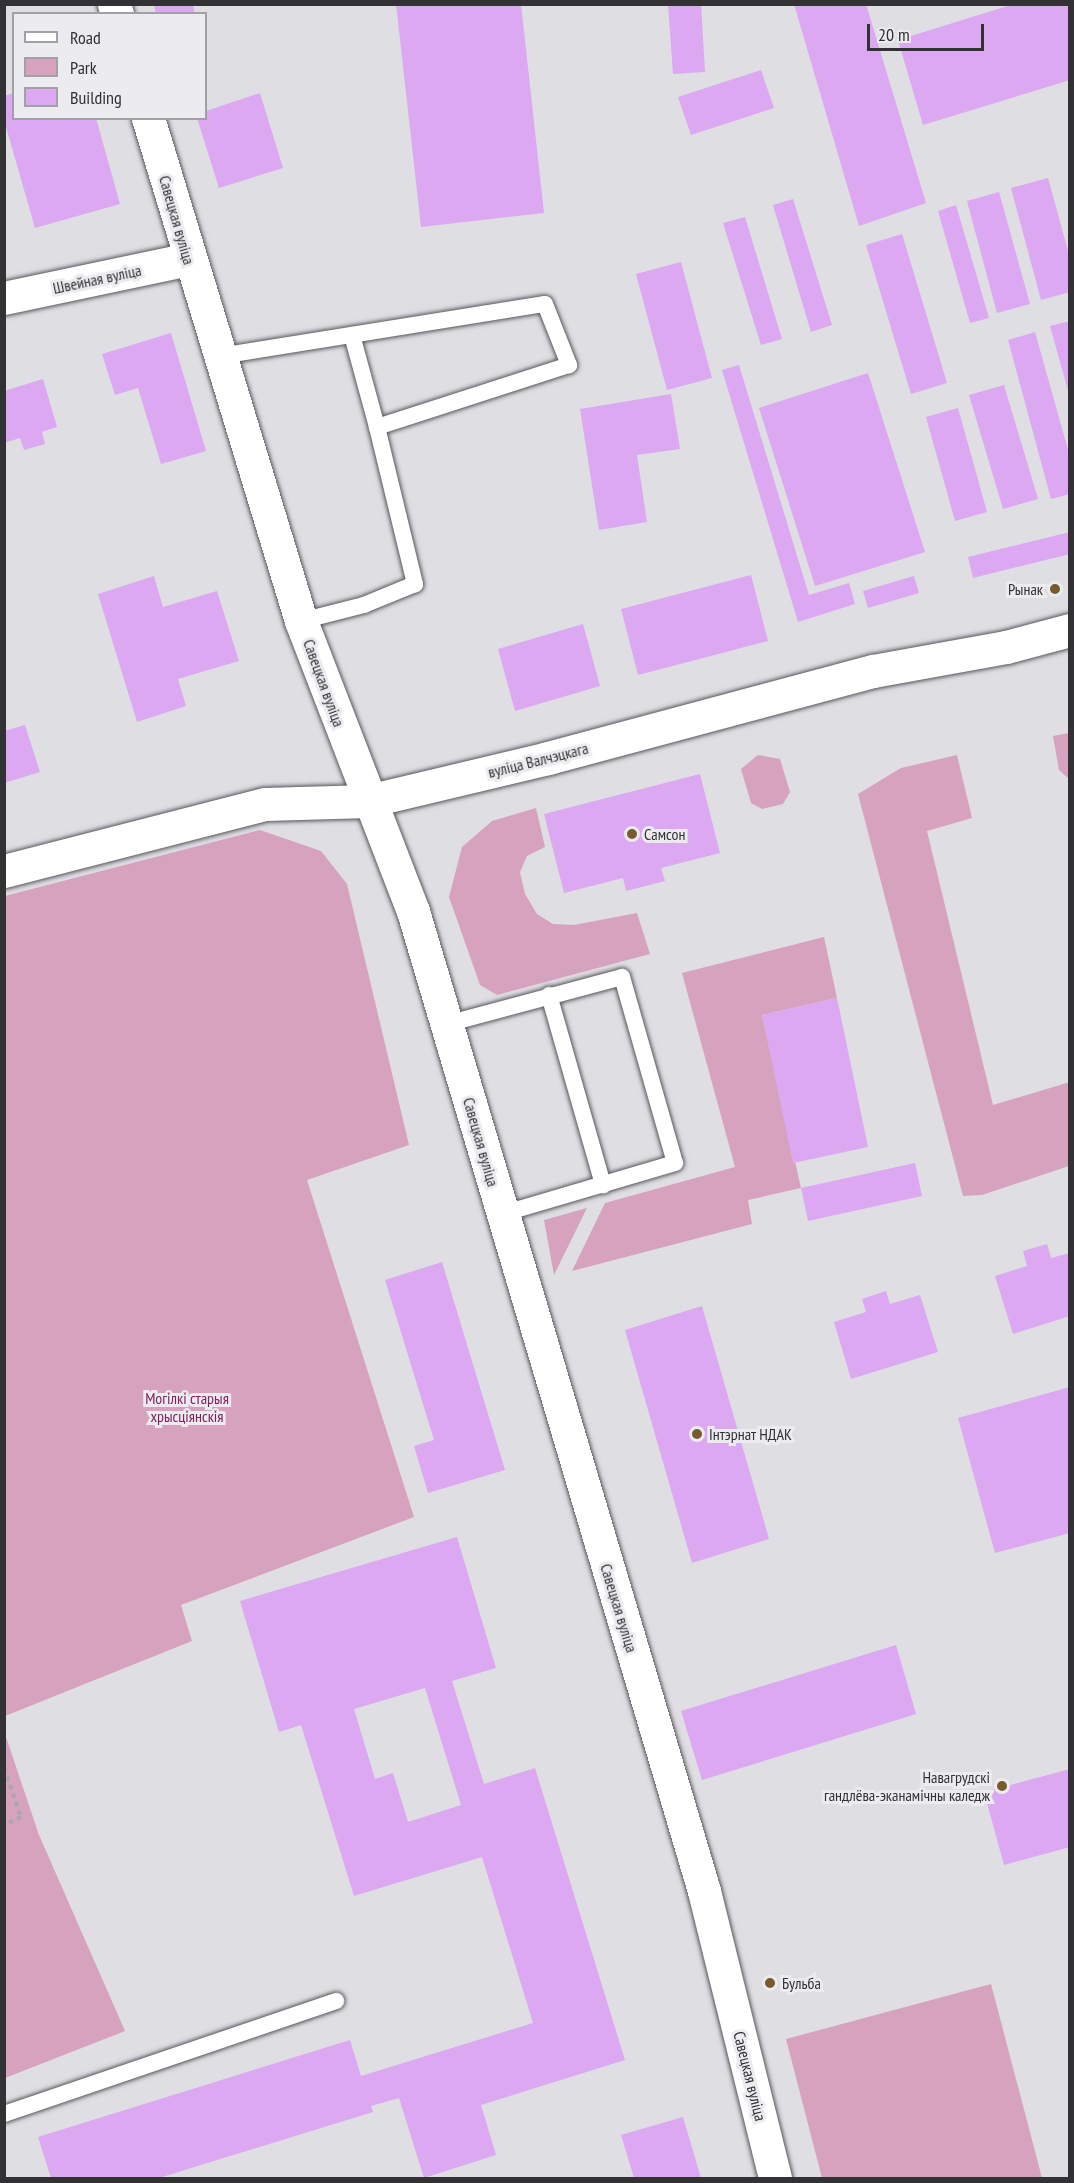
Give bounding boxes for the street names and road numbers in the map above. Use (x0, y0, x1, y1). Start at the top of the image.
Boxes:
street label: Савецкая вуліца (155, 173, 199, 267)
street label: Швейная вуліца (51, 260, 143, 298)
street label: Савецкая вуліца (299, 637, 349, 729)
street label: вуліца Валчэцкага (486, 738, 590, 782)
street label: Савецкая вуліца (459, 1095, 503, 1189)
street label: Савецкая вуліца (596, 1561, 642, 1655)
street label: Савецкая вуліца (730, 2029, 770, 2123)

